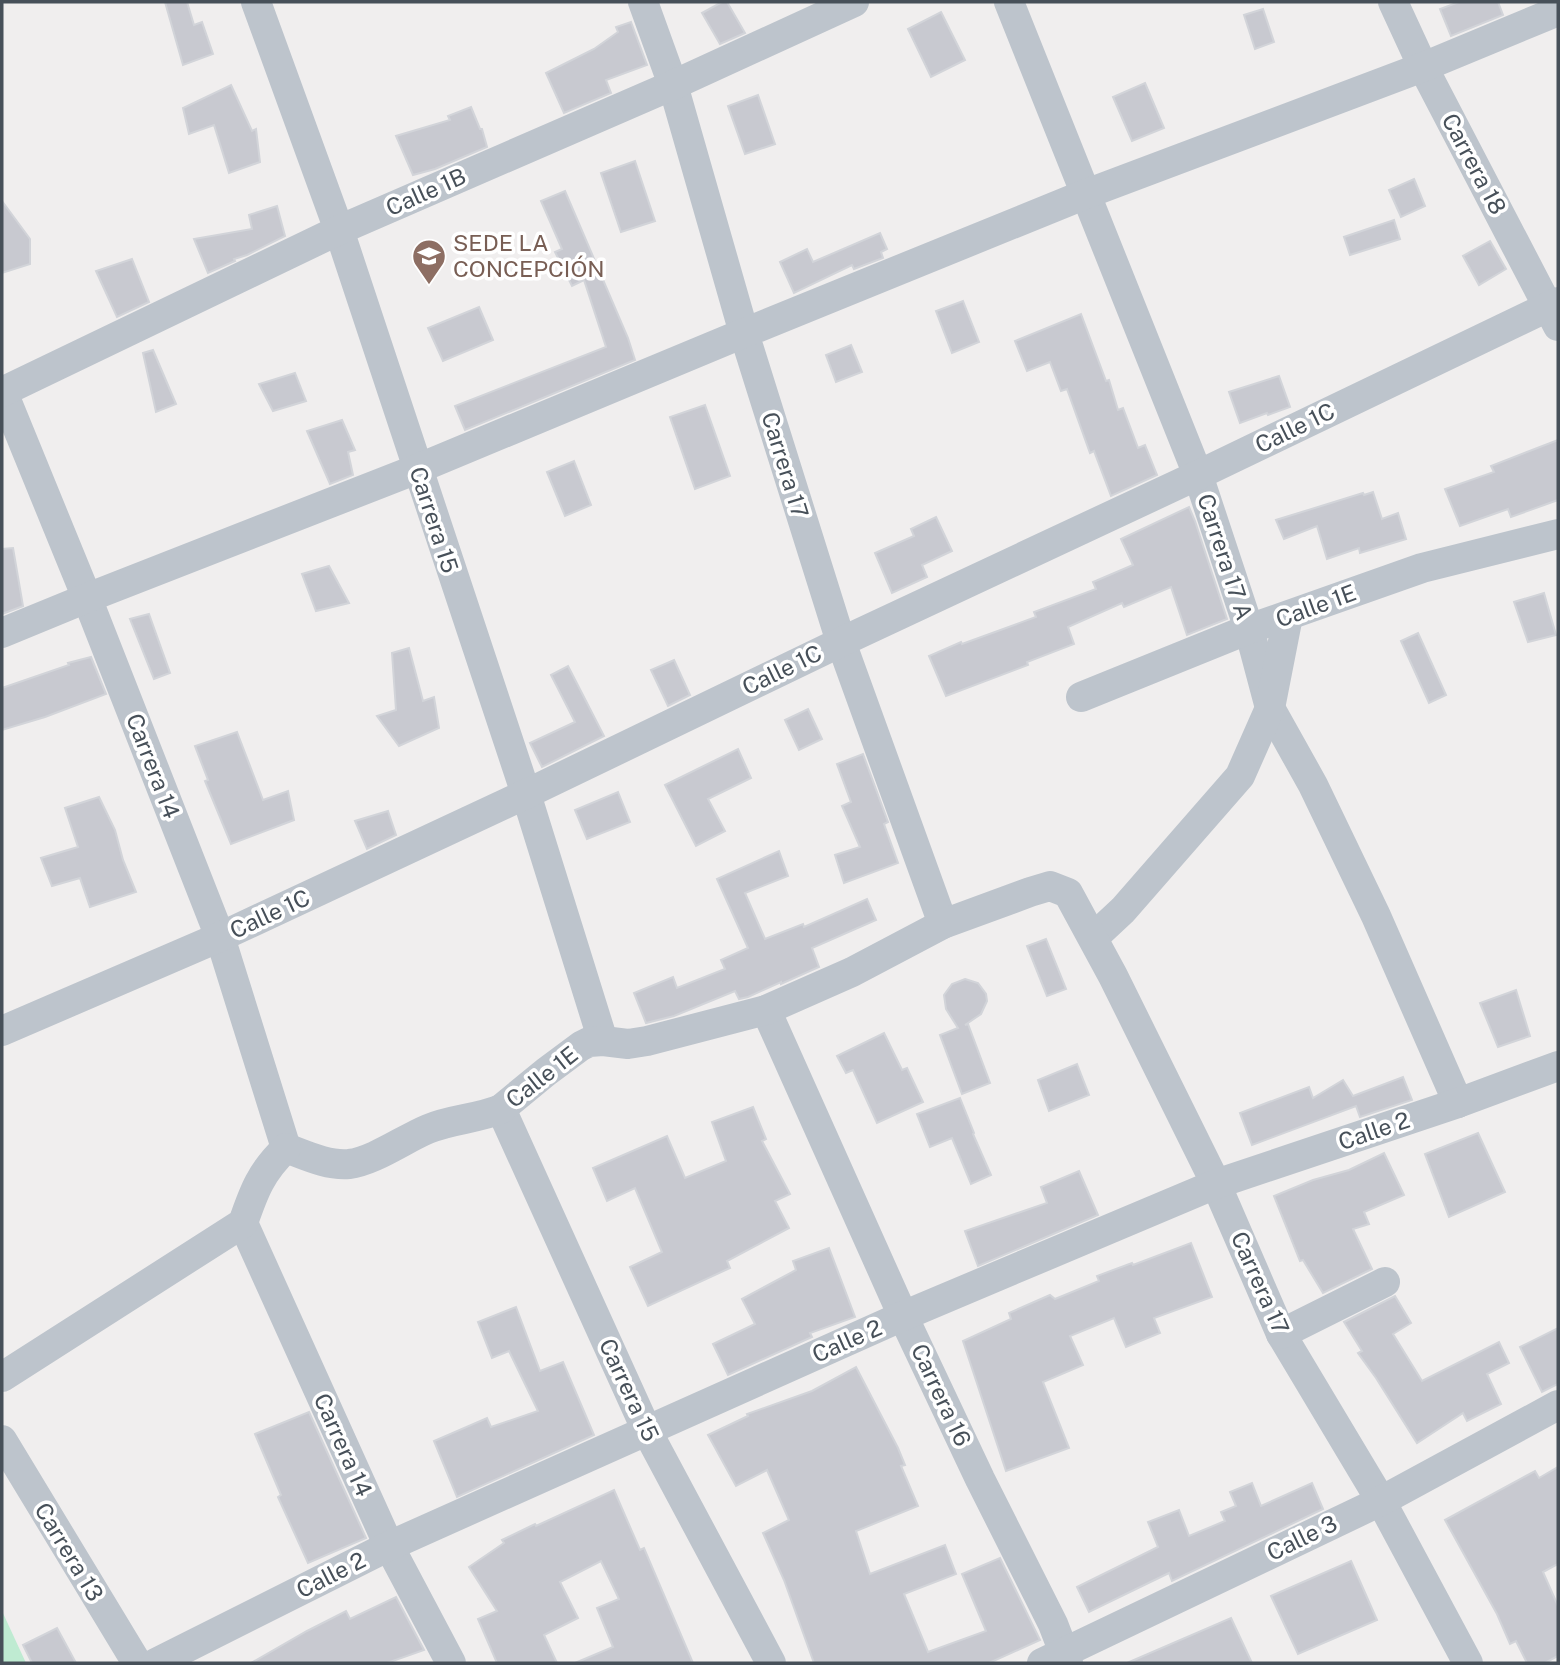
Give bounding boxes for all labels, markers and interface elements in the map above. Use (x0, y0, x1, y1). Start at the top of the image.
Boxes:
street label: Carrera 18 (1437, 109, 1512, 219)
street label: Calle 1B (382, 162, 470, 221)
place label: SEDE LA CONCEPCIÓN (453, 229, 605, 282)
school or university icon: SEDE LA CONCEPCIÓN (410, 237, 448, 286)
street label: Calle 1C (1251, 397, 1339, 458)
street label: Carrera 17 (757, 409, 814, 521)
street label: Carrera 15 (405, 463, 464, 576)
street label: Carrera 17 A (1192, 490, 1259, 623)
street label: Calle 1E (1272, 579, 1360, 632)
street label: Calle 1C (738, 639, 826, 700)
street label: Carrera 14 (121, 710, 186, 822)
street label: Calle 1C (226, 883, 314, 944)
street label: Calle 1E (500, 1040, 583, 1113)
street label: Calle 2 (1335, 1106, 1413, 1155)
street label: Carrera 17 (1226, 1227, 1295, 1338)
street label: Calle 2 (808, 1313, 886, 1368)
street label: Carrera 15 (594, 1334, 665, 1445)
street label: Carrera 16 (906, 1339, 977, 1450)
street label: Carrera 14 (309, 1389, 378, 1501)
street label: Carrera 13 (30, 1498, 109, 1606)
street label: Calle 3 (1262, 1509, 1341, 1566)
street label: Calle 2 (292, 1546, 370, 1603)

